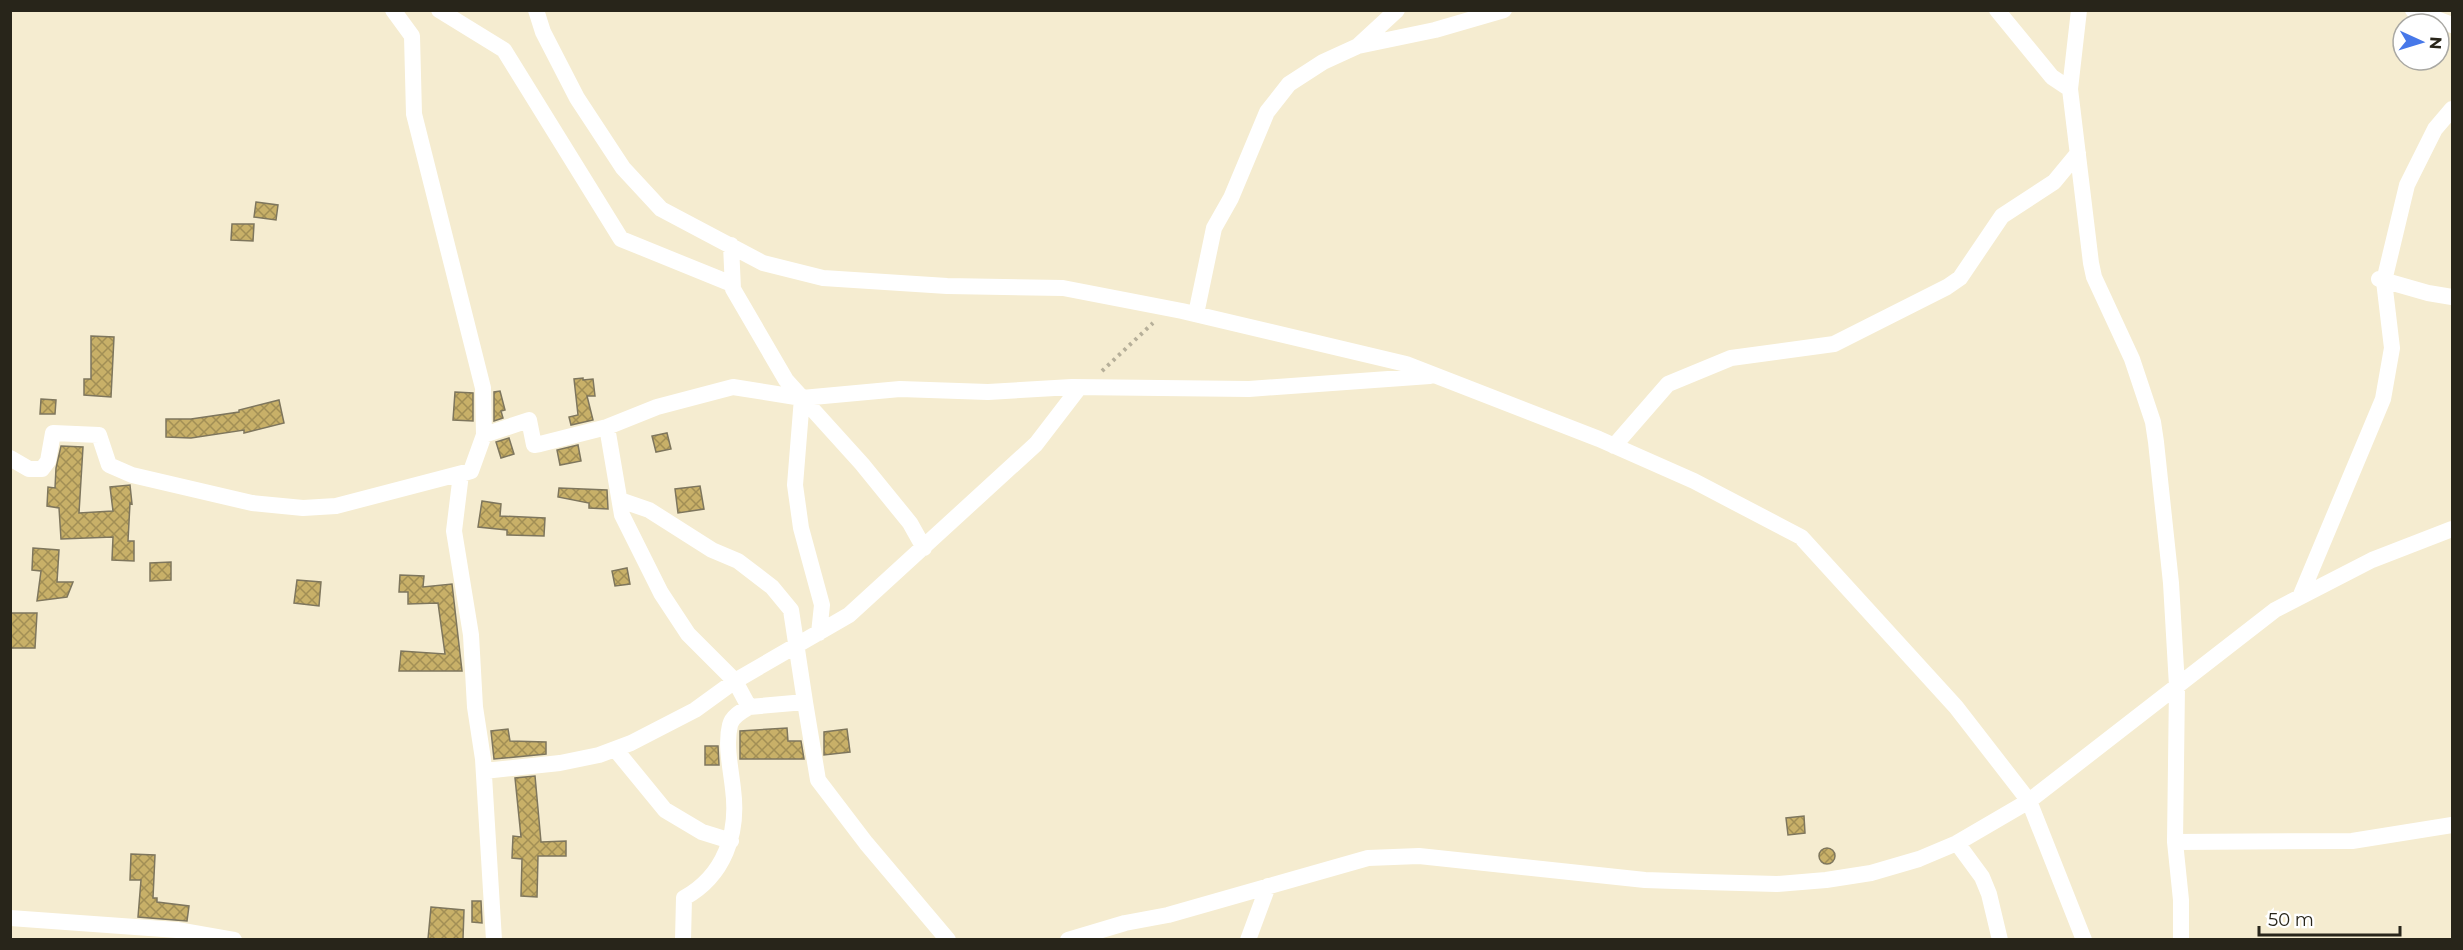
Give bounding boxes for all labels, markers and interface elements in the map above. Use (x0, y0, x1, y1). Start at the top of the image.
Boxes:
north arrow (2391, 12, 2451, 72)
text: N (2426, 36, 2445, 50)
scale bar (2259, 899, 2400, 937)
text: 50 m (2268, 909, 2314, 931)

